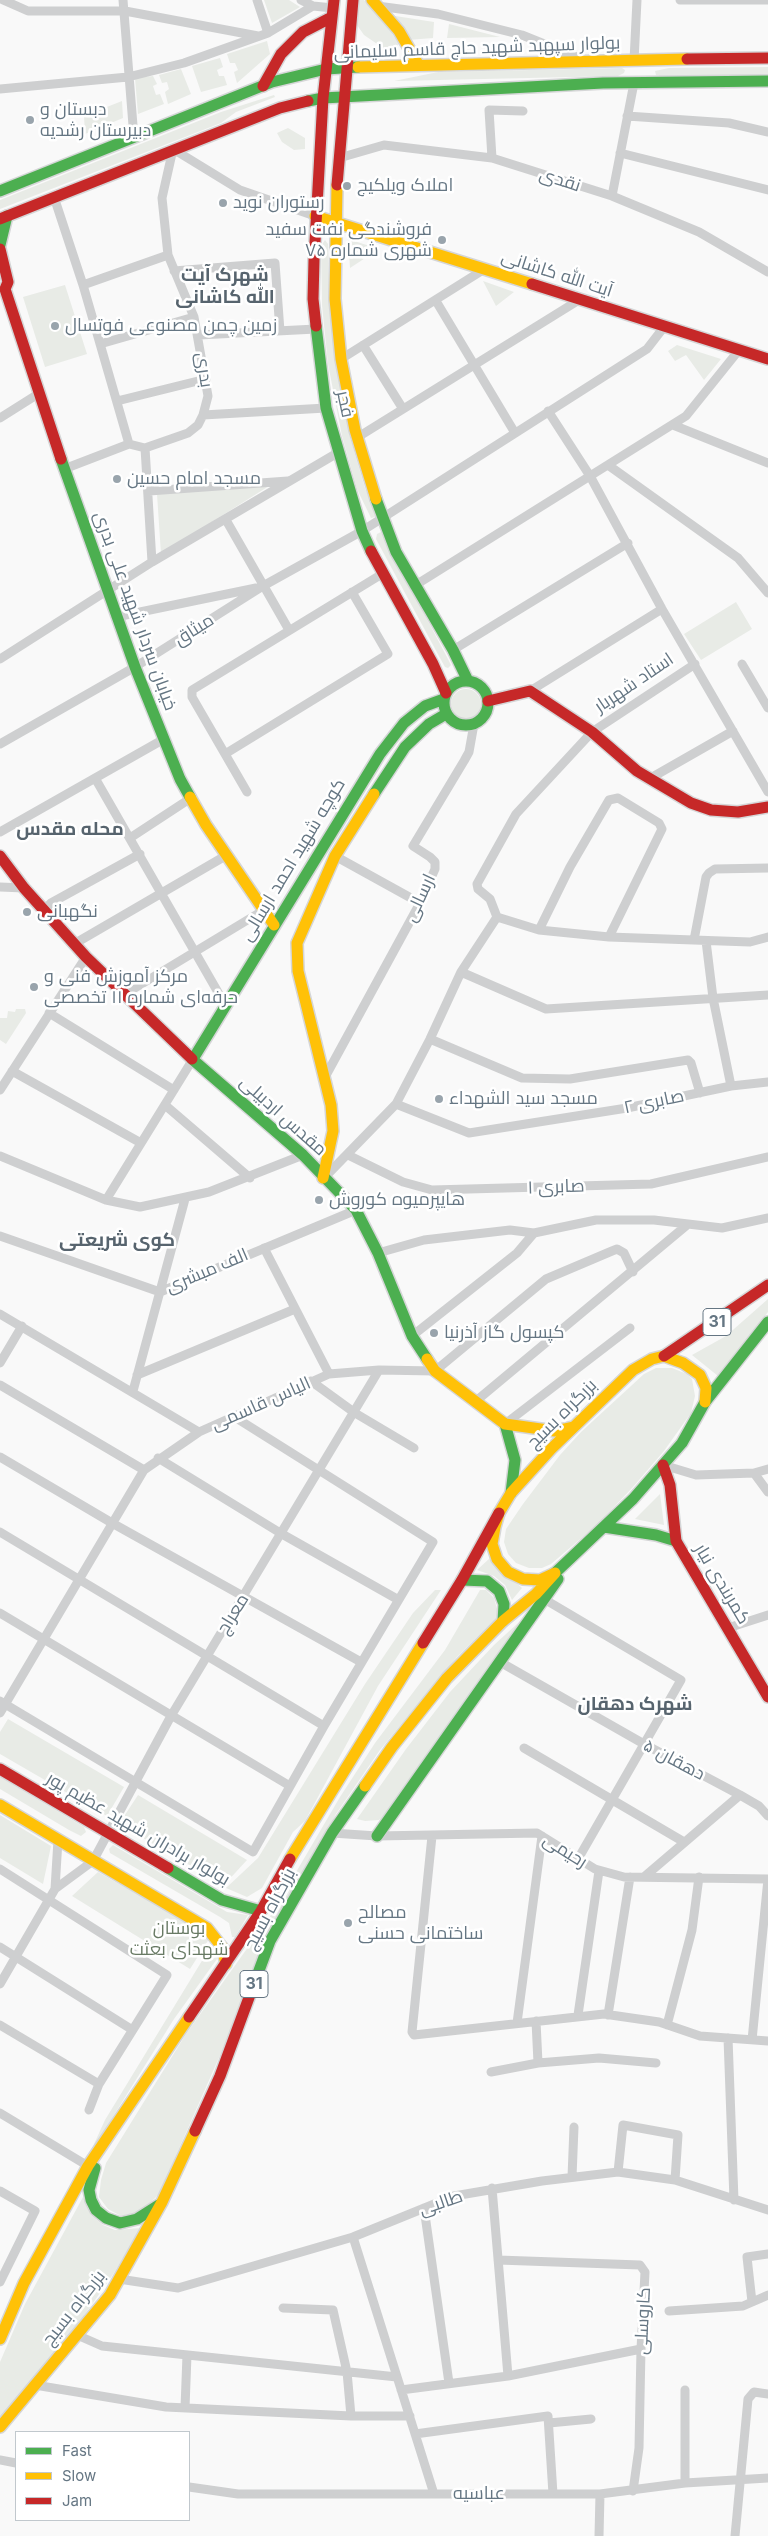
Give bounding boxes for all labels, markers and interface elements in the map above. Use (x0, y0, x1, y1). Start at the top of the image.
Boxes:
street label: بولوار سپهبد شهید حاج قاسم سلیمانی (333, 32, 621, 64)
place label: دبستان و دبیرستان رشدیه (40, 99, 151, 142)
marker: دبستان و دبیرستان رشدیه (24, 114, 36, 126)
street label: نقدی (537, 163, 583, 197)
place label: املاک ویلکیج (357, 175, 453, 197)
marker: املاک ویلکیج (341, 180, 353, 192)
place label: رستوران نوید (233, 192, 325, 214)
marker: رستوران نوید (217, 197, 229, 209)
place label: فروشندگی نفت سفید شهری شماره ۷۵ (266, 219, 432, 262)
marker: فروشندگی نفت سفید شهری شماره ۷۵ (436, 234, 448, 246)
street label: آیت الله کاشانی (499, 246, 615, 302)
district label: شهرک آیت الله کاشانی (175, 264, 275, 308)
place label: زمین چمن مصنوعی فوتسال (65, 315, 277, 337)
marker: زمین چمن مصنوعی فوتسال (49, 320, 61, 332)
street label: بدری (191, 351, 217, 389)
street label: فجر (332, 388, 358, 420)
place label: مسجد امام حسین (127, 468, 261, 490)
marker: مسجد امام حسین (111, 473, 123, 485)
street label: خیابان سردار شهید علی بدری (89, 509, 181, 713)
street label: میثاق (170, 609, 218, 651)
street label: استاد شهریار (590, 649, 678, 717)
street label: کوچه شهید احمد ارسالی (236, 775, 350, 945)
district label: محله مقدس (16, 818, 124, 840)
street label: ارسالی (400, 870, 440, 926)
place label: نگهبانی (37, 901, 98, 923)
marker: نگهبانی (21, 906, 33, 918)
place label: مرکز آموزش فنی و حرفه‌ای شماره ۱۱ تخصصی (44, 966, 238, 1009)
marker: مرکز آموزش فنی و حرفه‌ای شماره ۱۱ تخصصی (28, 981, 40, 993)
street label: مقدس اردبیلی (235, 1071, 331, 1161)
street label: صابری ۲ (622, 1085, 686, 1119)
place label: مسجد سید الشهداء (449, 1088, 598, 1110)
marker: مسجد سید الشهداء (433, 1093, 445, 1105)
street label: صابری ۱ (527, 1175, 585, 1199)
place label: هایپرمیوه کوروش (329, 1189, 465, 1211)
marker: هایپرمیوه کوروش (313, 1194, 325, 1206)
district label: کوی شریعتی (59, 1229, 175, 1251)
street label: الف مبشری (163, 1244, 251, 1298)
road number: 31 (703, 1308, 731, 1335)
place label: کپسول گاز آذرنیا (444, 1322, 564, 1344)
marker: کپسول گاز آذرنیا (428, 1327, 440, 1339)
street label: الیاس قاسمی (208, 1372, 314, 1436)
street label: بزرگراه بسیج (523, 1375, 601, 1453)
street label: کمربندی نیار (690, 1540, 754, 1628)
street label: معراج (212, 1590, 254, 1638)
district label: شهرک دهقان (577, 1693, 693, 1715)
street label: دهقان ۵ (639, 1735, 709, 1785)
street label: بولوار برادران شهید عظیم‌ پور (42, 1767, 234, 1891)
street label: رحیمی (539, 1829, 591, 1873)
street label: بزرگراه بسیج (239, 1864, 301, 1954)
place label: مصالح ساختمانی حسنی (358, 1902, 483, 1945)
marker: مصالح ساختمانی حسنی (342, 1917, 354, 1929)
park label: بوستان شهدای بعثت (130, 1918, 228, 1960)
road number: 31 (240, 1970, 268, 1998)
street label: طالبی (416, 2185, 466, 2221)
street label: بزرگراه بسیج (38, 2266, 110, 2350)
street label: کاروسلی (630, 2287, 656, 2355)
legend (15, 2431, 190, 2521)
text: Fast (62, 2441, 92, 2460)
text: Slow (62, 2466, 96, 2485)
street label: عباسیه (453, 2483, 505, 2505)
text: Jam (62, 2491, 92, 2510)

